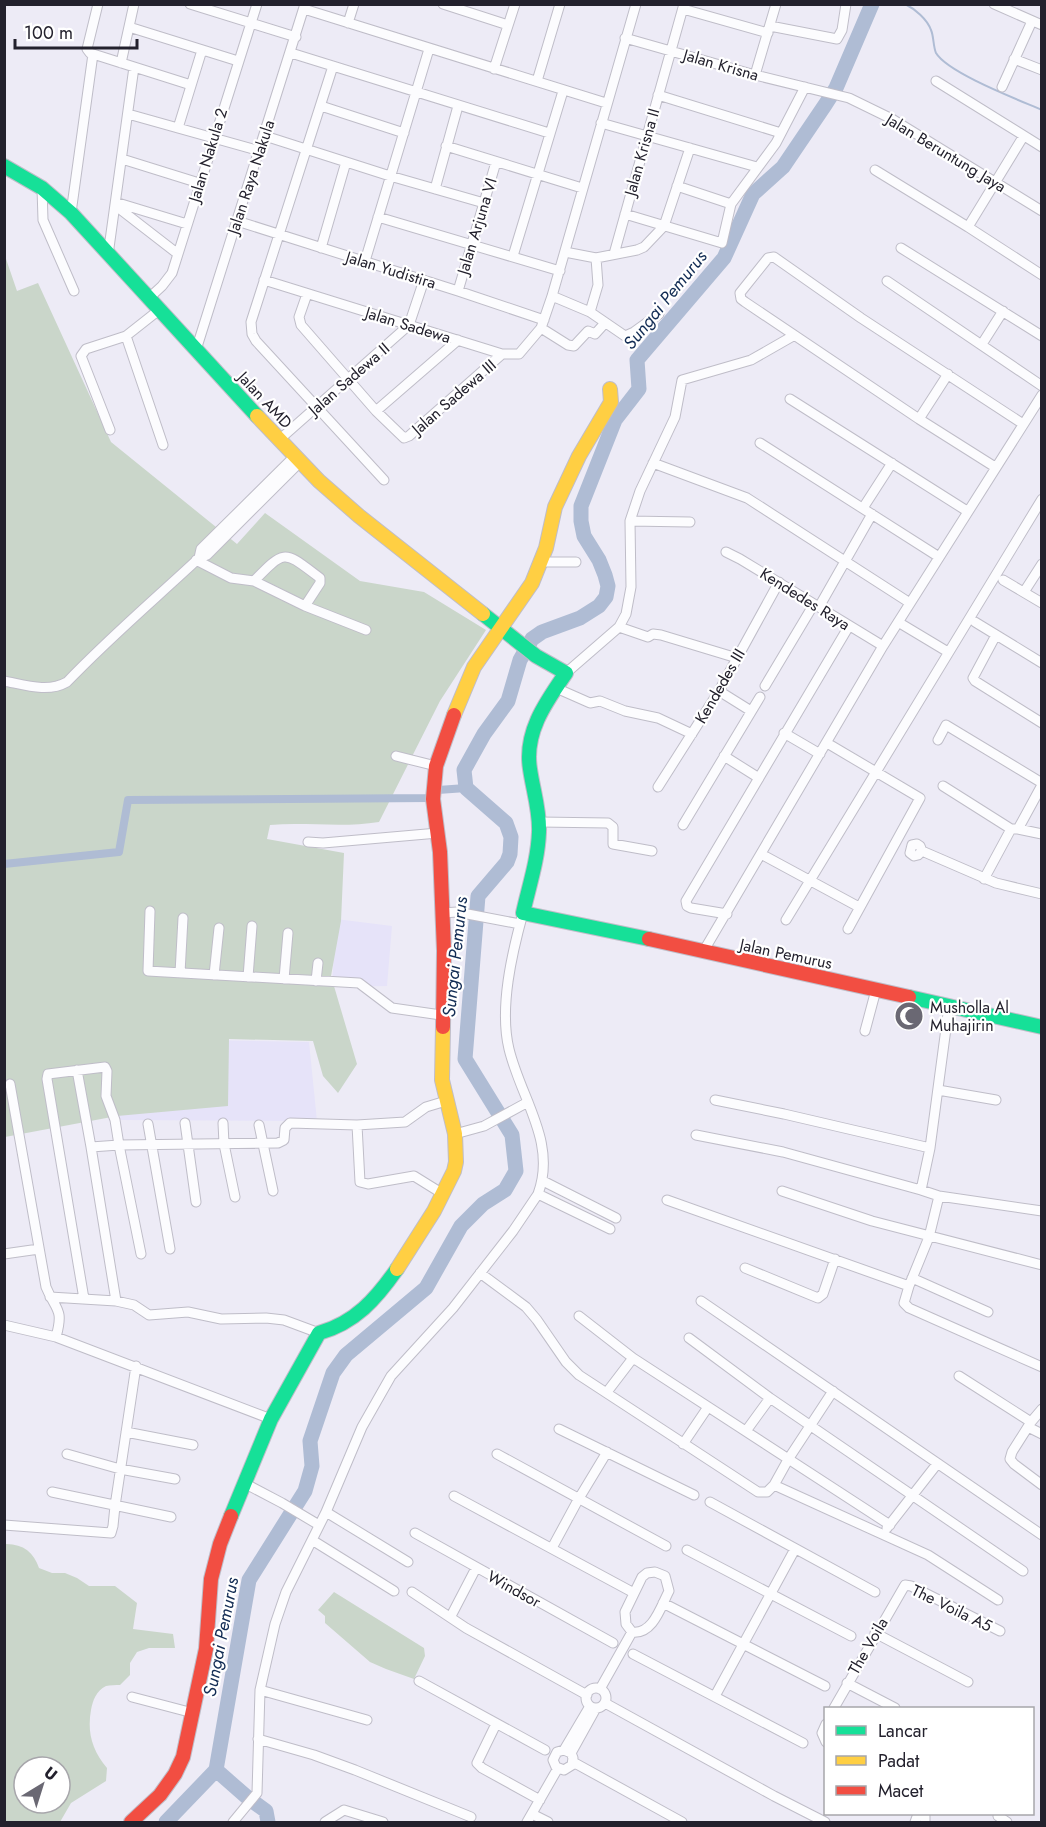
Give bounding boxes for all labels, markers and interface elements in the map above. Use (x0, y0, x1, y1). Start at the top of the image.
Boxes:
scale bar (15, 12, 136, 50)
text: 100 m (24, 20, 73, 46)
street label: Jalan Krisna (679, 43, 761, 87)
street label: Jalan Nakula 2 (182, 105, 233, 207)
street label: Jalan Krisna II (618, 106, 665, 200)
street label: Jalan Beruntung Jaya (880, 107, 1010, 198)
street label: Jalan Raya Nakula (221, 117, 280, 239)
street label: Jalan Arjuna VI (451, 175, 503, 279)
water label: Sungai Pemurus (617, 244, 714, 355)
street label: Jalan Yudistira (341, 245, 439, 295)
street label: Jalan Sadewa (361, 301, 454, 349)
street label: Jalan Sadewa II (302, 337, 395, 422)
street label: Jalan Sadewa III (405, 354, 501, 441)
street label: Jalan AMD (231, 365, 298, 434)
street label: Kendedes Raya (755, 562, 855, 636)
street label: Kendedes III (689, 644, 751, 728)
water label: Sungai Pemurus (436, 895, 474, 1018)
street label: Jalan Pemurus (736, 933, 834, 975)
place label: Musholla Al Muhajirin (930, 996, 1009, 1037)
mosque icon: Musholla Al Muhajirin (893, 1000, 925, 1032)
street label: Windsor (483, 1565, 545, 1613)
water label: Sungai Pemurus (197, 1574, 245, 1699)
street label: The Voila A5 (908, 1579, 996, 1637)
street label: The Voila (842, 1613, 894, 1679)
legend (824, 1707, 1034, 1815)
text: Lancar (878, 1718, 928, 1744)
text: Padat (878, 1748, 920, 1774)
north arrow (12, 1755, 72, 1815)
text: U (39, 1761, 62, 1786)
text: Macet (878, 1778, 924, 1804)

